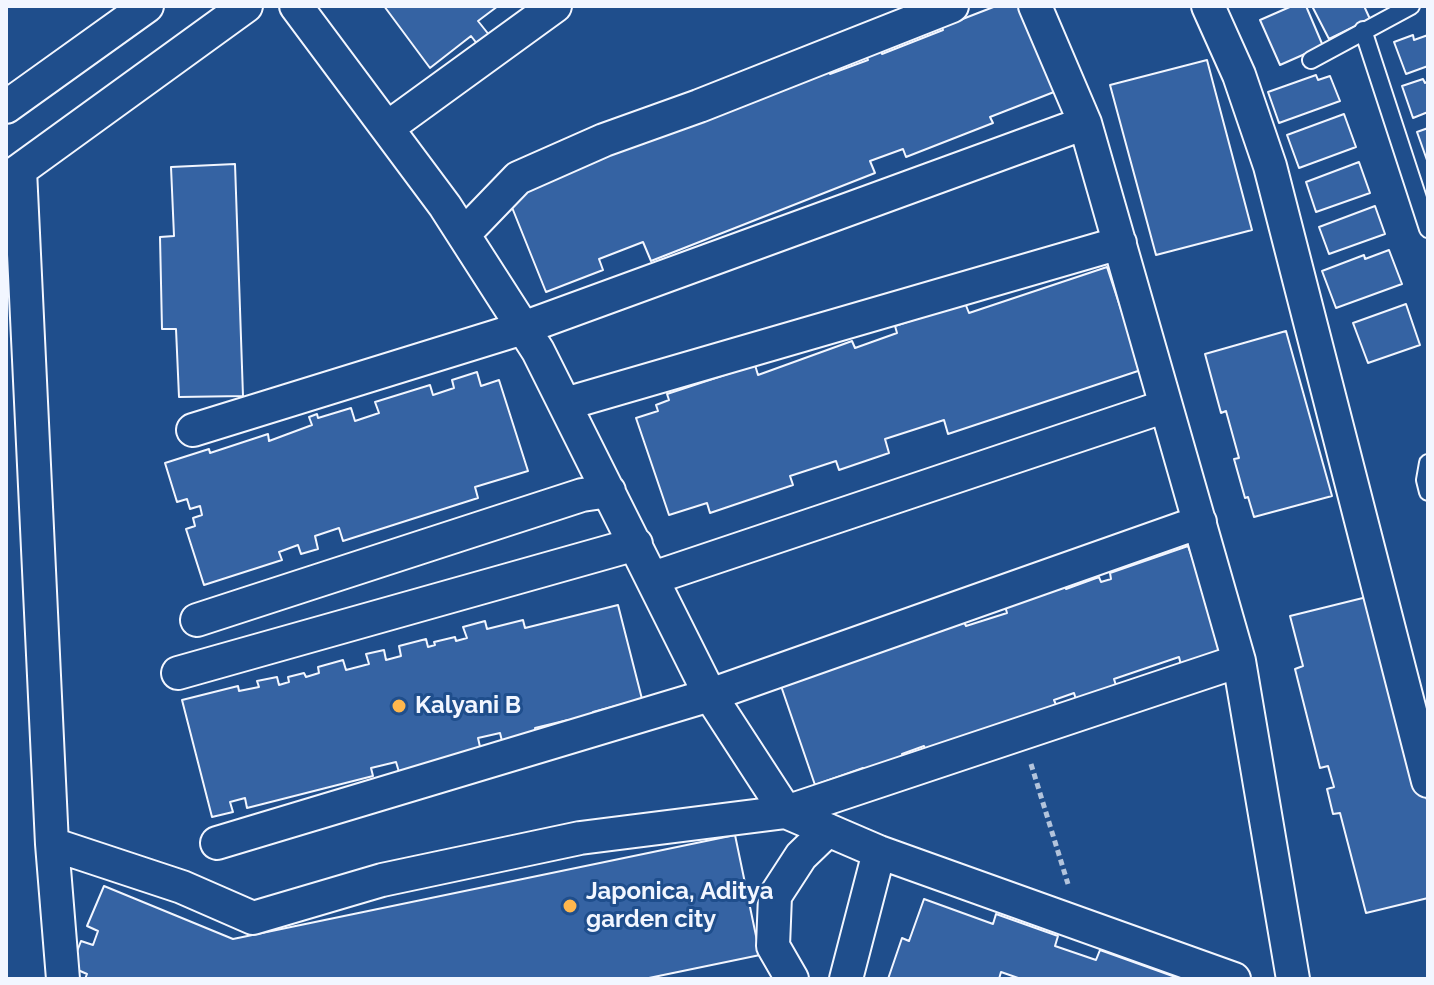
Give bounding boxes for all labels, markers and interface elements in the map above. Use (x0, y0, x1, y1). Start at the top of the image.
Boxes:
place label: Kalyani B (415, 692, 521, 720)
marker: Kalyani B (390, 697, 408, 715)
place label: Japonica, Aditya garden city (586, 878, 774, 934)
marker: Japonica, Aditya garden city (561, 897, 579, 915)

